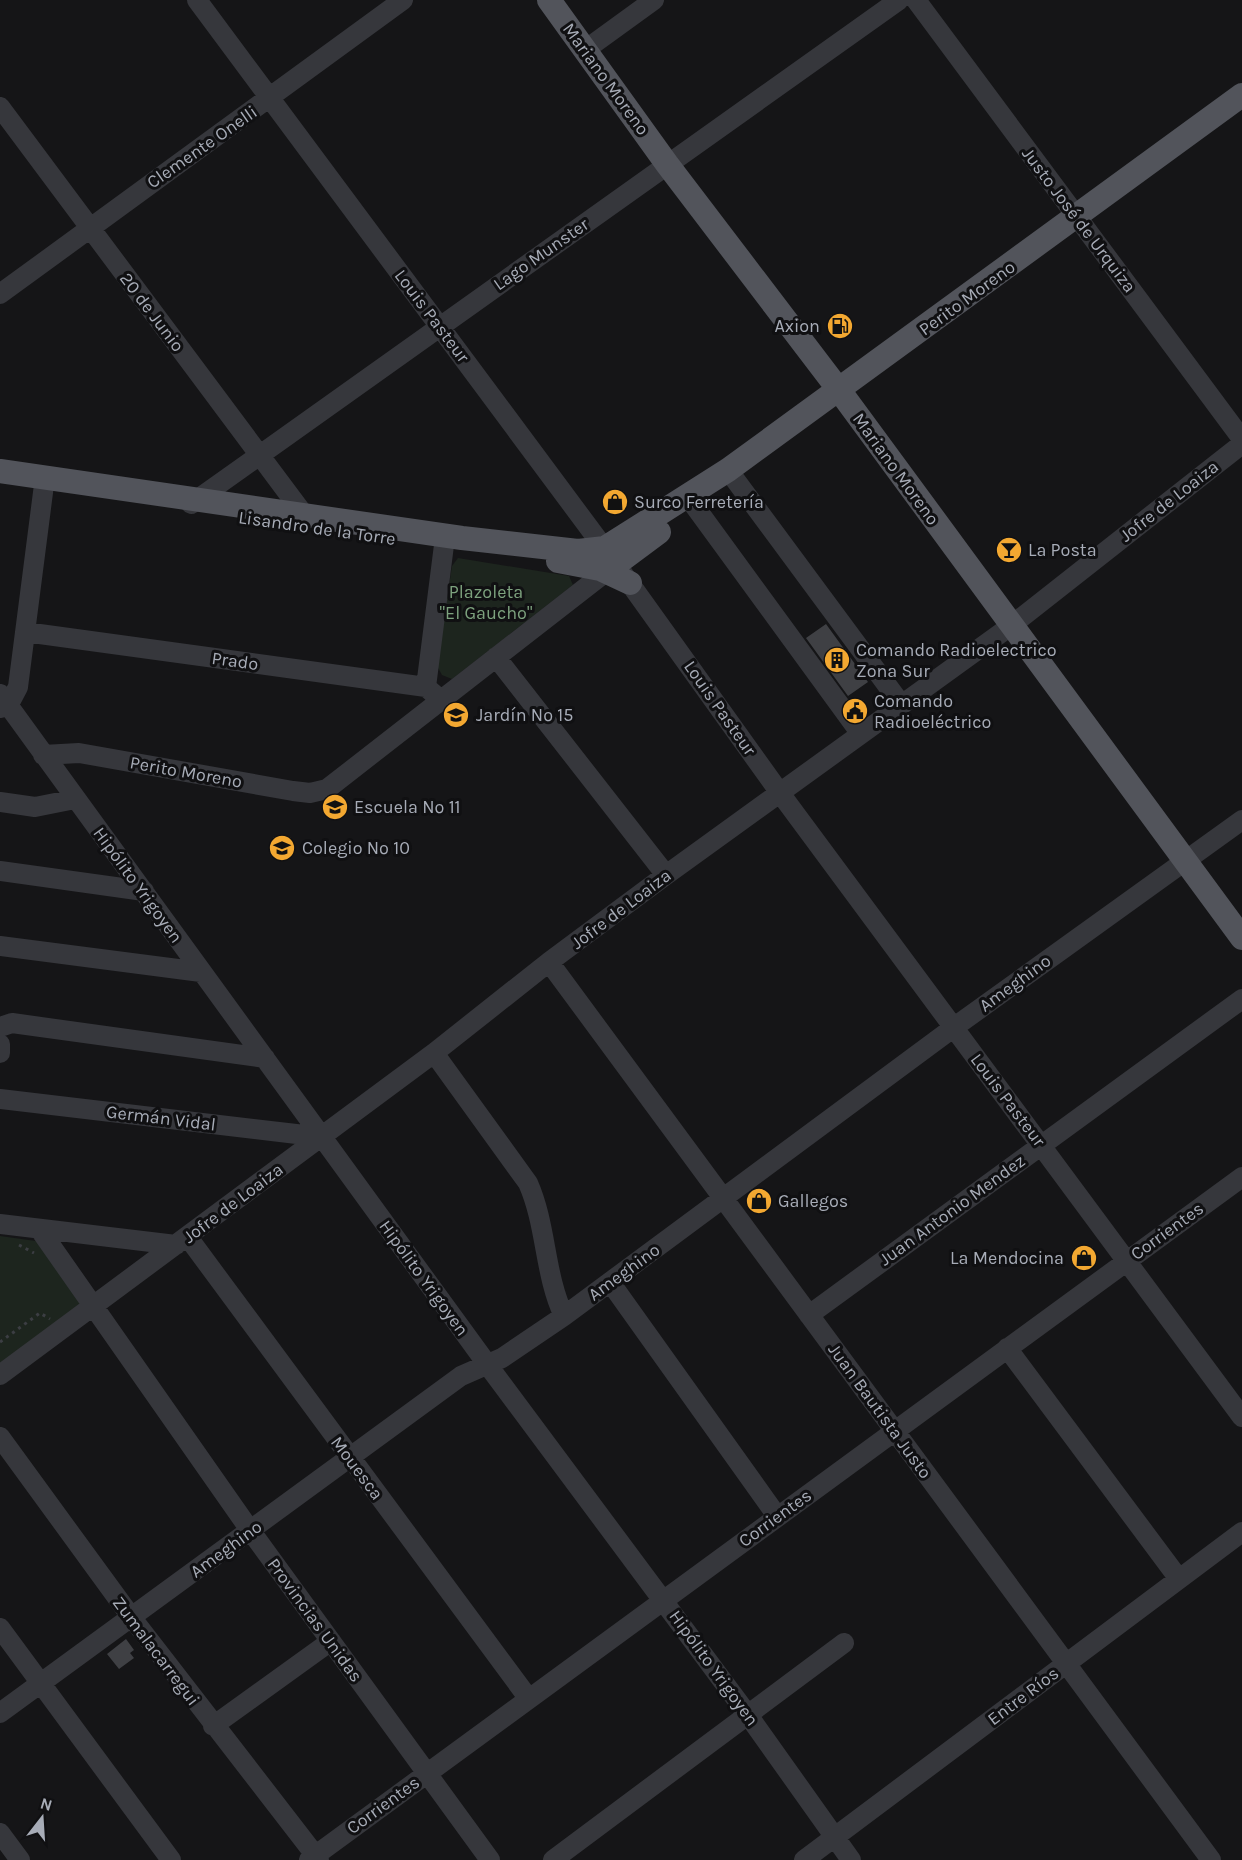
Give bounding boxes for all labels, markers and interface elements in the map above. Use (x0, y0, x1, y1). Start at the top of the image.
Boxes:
street label: Mariano Moreno (558, 19, 654, 139)
street label: Clemente Onelli (143, 101, 261, 193)
street label: Justo José de Urquiza (1017, 143, 1141, 297)
street label: Lago Munster (489, 213, 593, 295)
street label: Perito Moreno (915, 256, 1019, 340)
street label: Louis Pasteur (390, 265, 474, 367)
street label: 20 de Junio (115, 268, 189, 356)
fuel station icon: Axion (825, 311, 855, 341)
place label: Axion (774, 315, 820, 337)
street label: Mariano Moreno (848, 409, 944, 529)
street label: Jofre de Loaiza (1115, 456, 1223, 546)
shop icon: Surco Ferretería (600, 487, 630, 517)
place label: Surco Ferretería (634, 491, 764, 513)
street label: Lisandro de la Torre (237, 506, 397, 550)
bar icon: La Posta (994, 535, 1024, 565)
place label: La Posta (1028, 539, 1097, 561)
park label: Plazoleta "El Gaucho" (440, 581, 532, 624)
place label: Comando Radioelectrico Zona Sur (856, 639, 1057, 682)
building icon: Comando Radioelectrico Zona Sur (822, 645, 852, 675)
street label: Prado (210, 647, 260, 675)
street label: Louis Pasteur (679, 656, 761, 760)
place label: Comando Radioeléctrico (874, 690, 991, 733)
public building icon: Comando Radioeléctrico (840, 696, 870, 726)
school or university icon: Jardín Nº 15 (441, 700, 471, 730)
place label: Jardín Nº 15 (476, 704, 573, 726)
street label: Perito Moreno (128, 751, 244, 793)
school or university icon: Escuela Nº 11 (320, 792, 350, 822)
place label: Escuela Nº 11 (354, 796, 461, 818)
street label: Hipólito Yrigoyen (89, 823, 187, 947)
school or university icon: Colegio Nº 10 (267, 833, 297, 863)
place label: Colegio Nº 10 (302, 837, 410, 859)
street label: Jofre de Loaiza (567, 864, 675, 954)
street label: Ameghino (975, 950, 1055, 1016)
street label: Louis Pasteur (966, 1049, 1050, 1151)
street label: Germán Vidal (105, 1100, 217, 1136)
street label: Juan Antonio Mendez (875, 1150, 1029, 1270)
street label: Jofre de Loaiza (179, 1158, 287, 1248)
shop icon: Gallegos (744, 1186, 774, 1216)
place label: Gallegos (778, 1190, 848, 1212)
street label: Corrientes (1126, 1197, 1208, 1265)
street label: Hipólito Yrigoyen (375, 1216, 473, 1340)
street label: Ameghino (584, 1239, 664, 1305)
shop icon: La Mendocina (1069, 1243, 1099, 1273)
place label: La Mendocina (950, 1247, 1064, 1269)
street label: Juan Bautista Justo (823, 1339, 937, 1483)
street label: Mouesca (326, 1432, 388, 1504)
street label: Corrientes (734, 1484, 816, 1552)
street label: Ameghino (186, 1516, 266, 1582)
street label: Provincias Unidas (263, 1554, 367, 1686)
street label: Zumalacarregui (108, 1592, 204, 1710)
street label: Hipólito Yrigoyen (665, 1606, 763, 1730)
street label: Entre Ríos (983, 1662, 1063, 1730)
street label: Corrientes (342, 1771, 424, 1839)
north arrow (12, 1788, 72, 1848)
text: N (38, 1793, 55, 1815)

